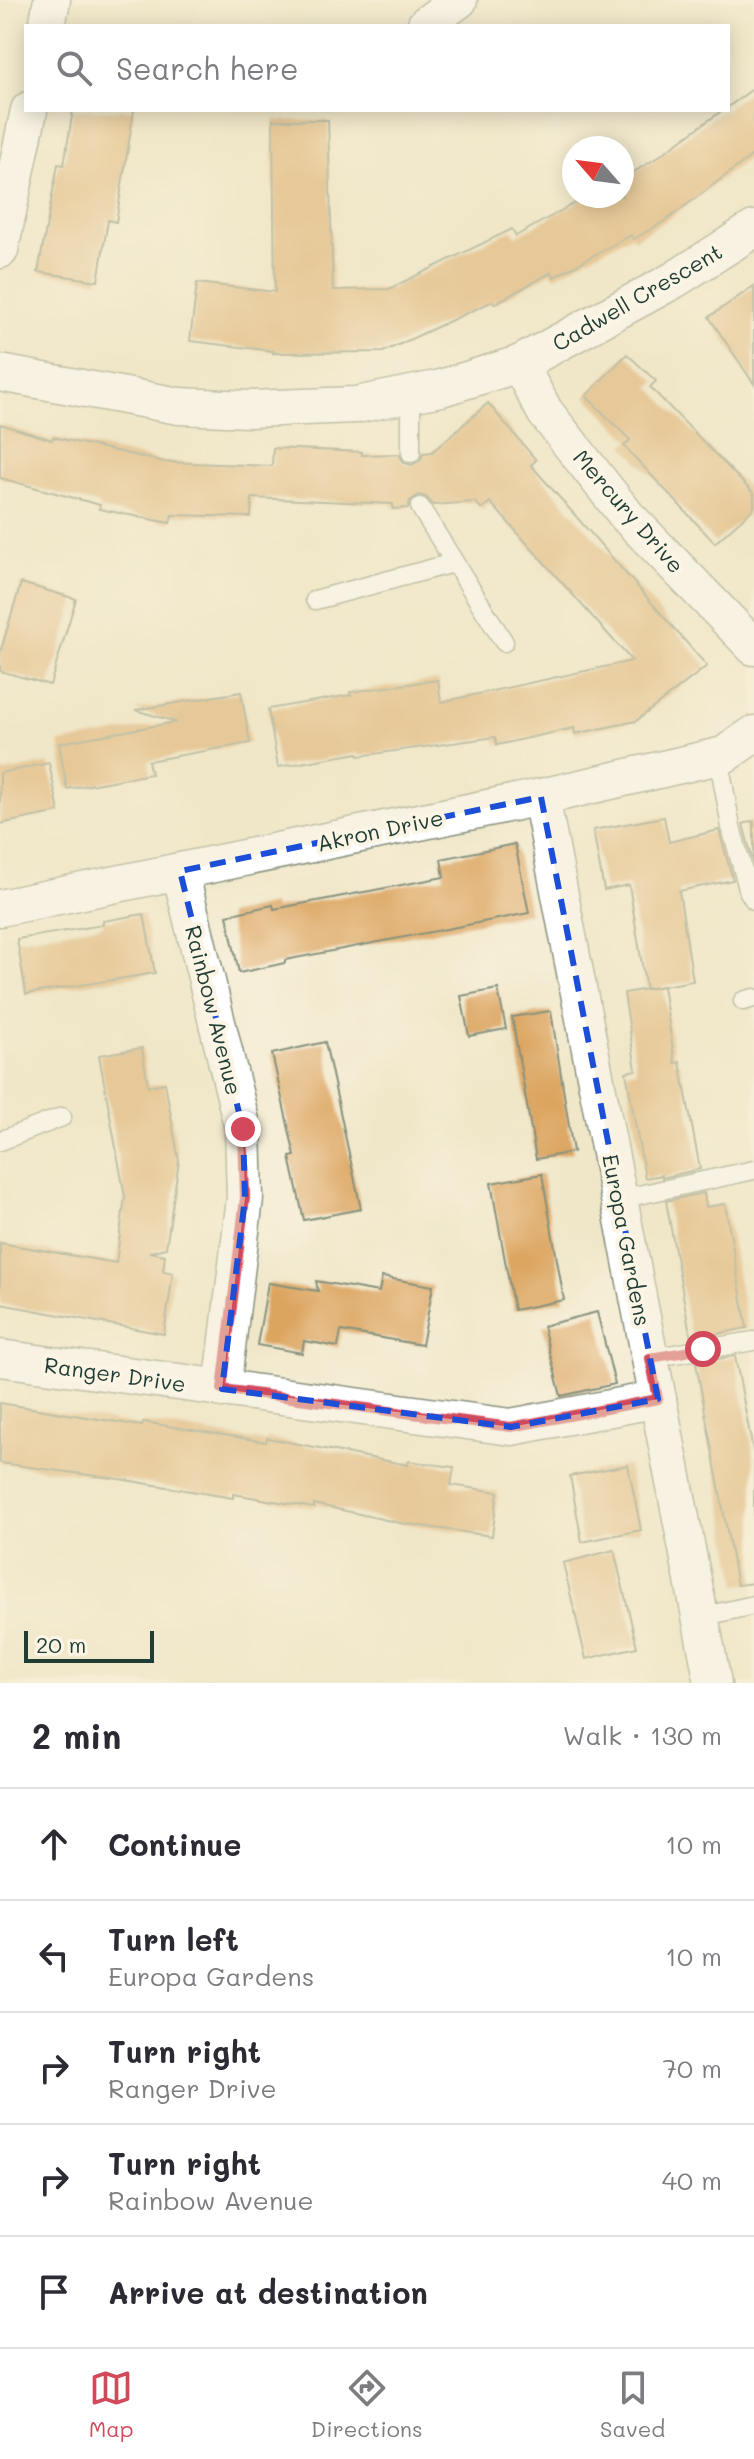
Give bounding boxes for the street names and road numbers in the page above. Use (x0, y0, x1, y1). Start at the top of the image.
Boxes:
street label: Cadwell Crescent (547, 237, 727, 357)
street label: Mercury Drive (567, 443, 691, 579)
street label: Akron Drive (314, 802, 446, 858)
street label: Rainbow Avenue (179, 922, 249, 1098)
street label: Europa Gardens (596, 1152, 658, 1328)
street label: Ranger Drive (42, 1350, 188, 1398)

